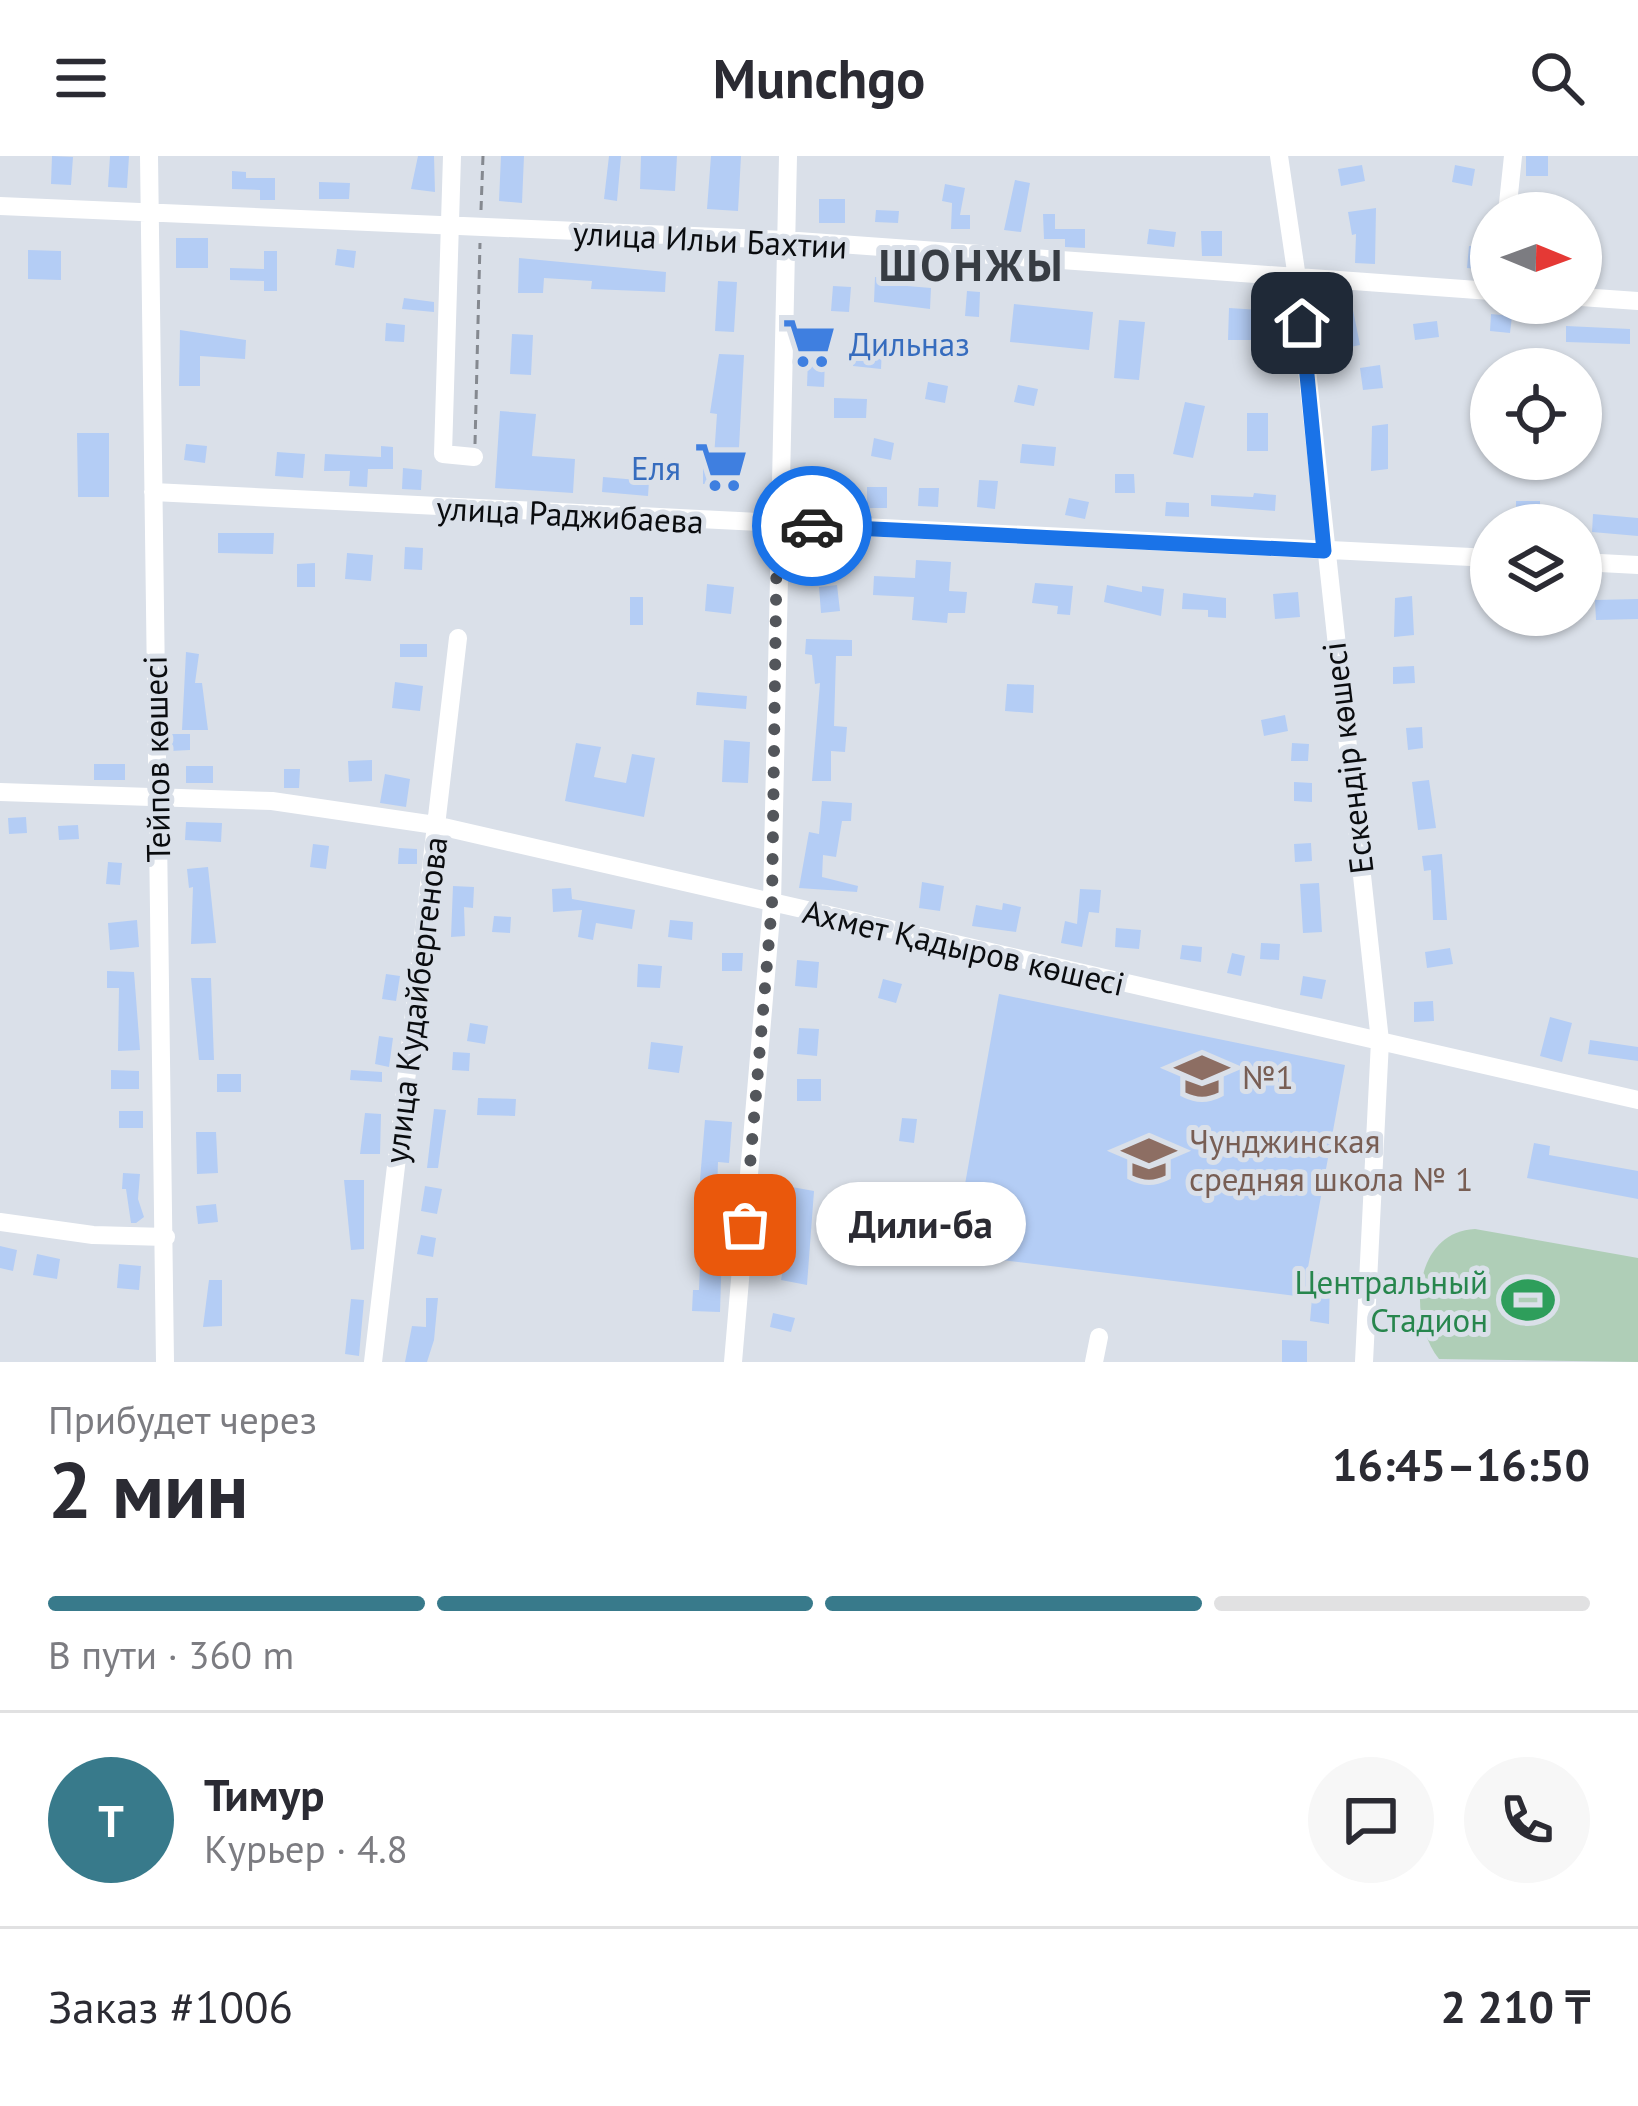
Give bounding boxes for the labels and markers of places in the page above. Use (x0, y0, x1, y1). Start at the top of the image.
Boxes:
pin (1251, 272, 1353, 374)
supermarket icon: Дильназ (780, 314, 838, 372)
place label: Дильназ (849, 322, 970, 365)
supermarket icon: Еля (692, 438, 750, 496)
place label: Еля (631, 446, 681, 489)
school or university icon: №1 (1173, 1047, 1231, 1105)
place label: №1 (1242, 1055, 1294, 1098)
place label: Чунджинская средняя школа № 1 (1189, 1119, 1473, 1200)
school or university icon: Чунджинская средняя школа № 1 (1120, 1130, 1178, 1188)
pin (694, 1174, 796, 1276)
callout: Дили-ба (817, 1183, 1027, 1267)
place label: Центральный Стадион (1295, 1260, 1488, 1341)
sports icon: Центральный Стадион (1499, 1271, 1557, 1329)

